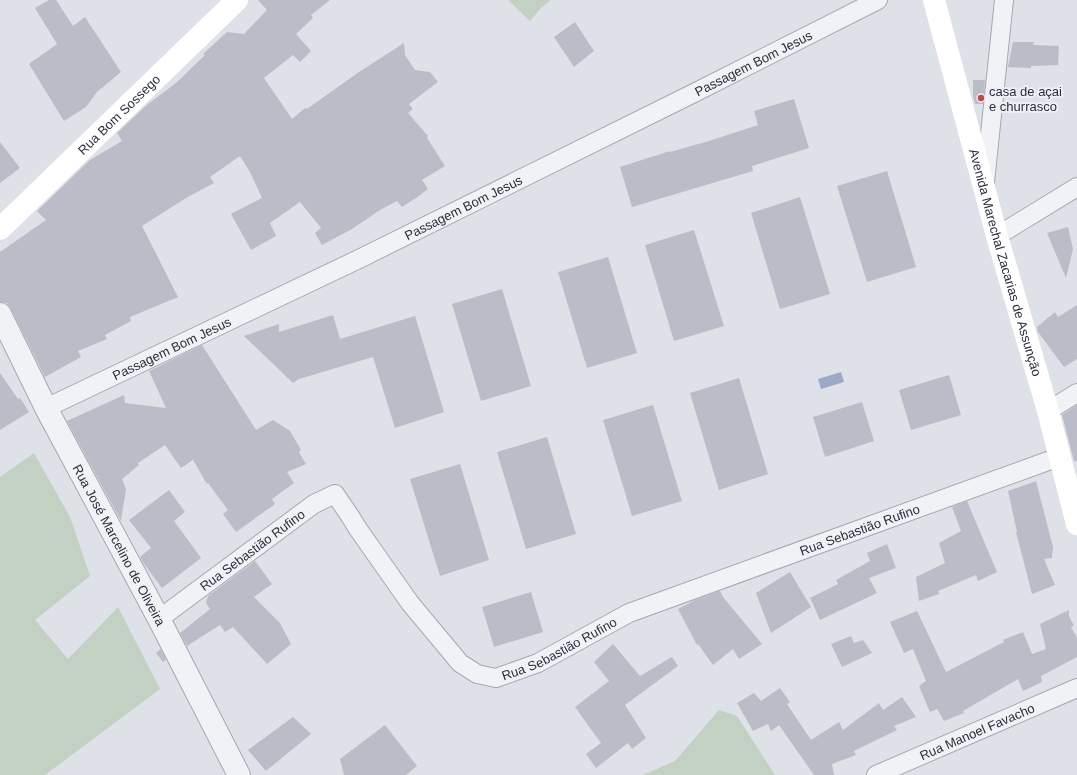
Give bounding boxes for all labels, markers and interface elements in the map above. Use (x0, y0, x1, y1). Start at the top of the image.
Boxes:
street label: Passagem Bom Jesus (692, 27, 815, 99)
street label: Rua Bom Sossego (74, 71, 163, 157)
place label: casa de açai e churrasco (989, 84, 1062, 114)
marker: casa de açai e churrasco (976, 93, 986, 103)
street label: Avenida Marechal Zacarias de Assunção (967, 147, 1045, 378)
street label: Passagem Bom Jesus (402, 172, 525, 243)
street label: Passagem Bom Jesus (110, 313, 234, 383)
street label: Rua José Marcelino de Oliveira (70, 462, 169, 629)
street label: Rua Sebastião Rufino (797, 501, 922, 558)
street label: Rua Sebastião Rufino (197, 506, 307, 594)
street label: Rua Sebastião Rufino (499, 614, 619, 683)
street label: Rua Manoel Favacho (917, 700, 1037, 763)

